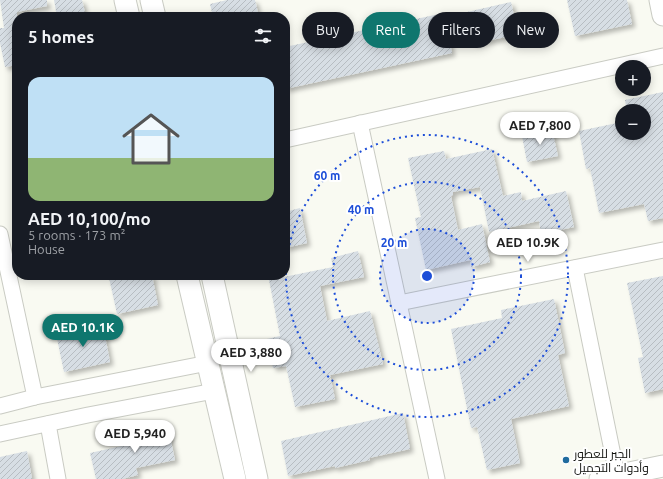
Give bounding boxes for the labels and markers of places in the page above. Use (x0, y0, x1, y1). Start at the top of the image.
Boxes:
pin: AED 7,800 (494, 112, 586, 146)
pin: AED 10.9K (482, 229, 574, 263)
centre of rings (420, 269, 434, 283)
pin: AED 10.1K (37, 314, 129, 348)
pin: AED 3,880 (205, 339, 297, 373)
pin: AED 5,940 (89, 420, 181, 454)
place label: الجبر للعطور وأدوات التجميل (573, 447, 649, 475)
marker: الجبر للعطور وأدوات التجميل (561, 455, 571, 465)

